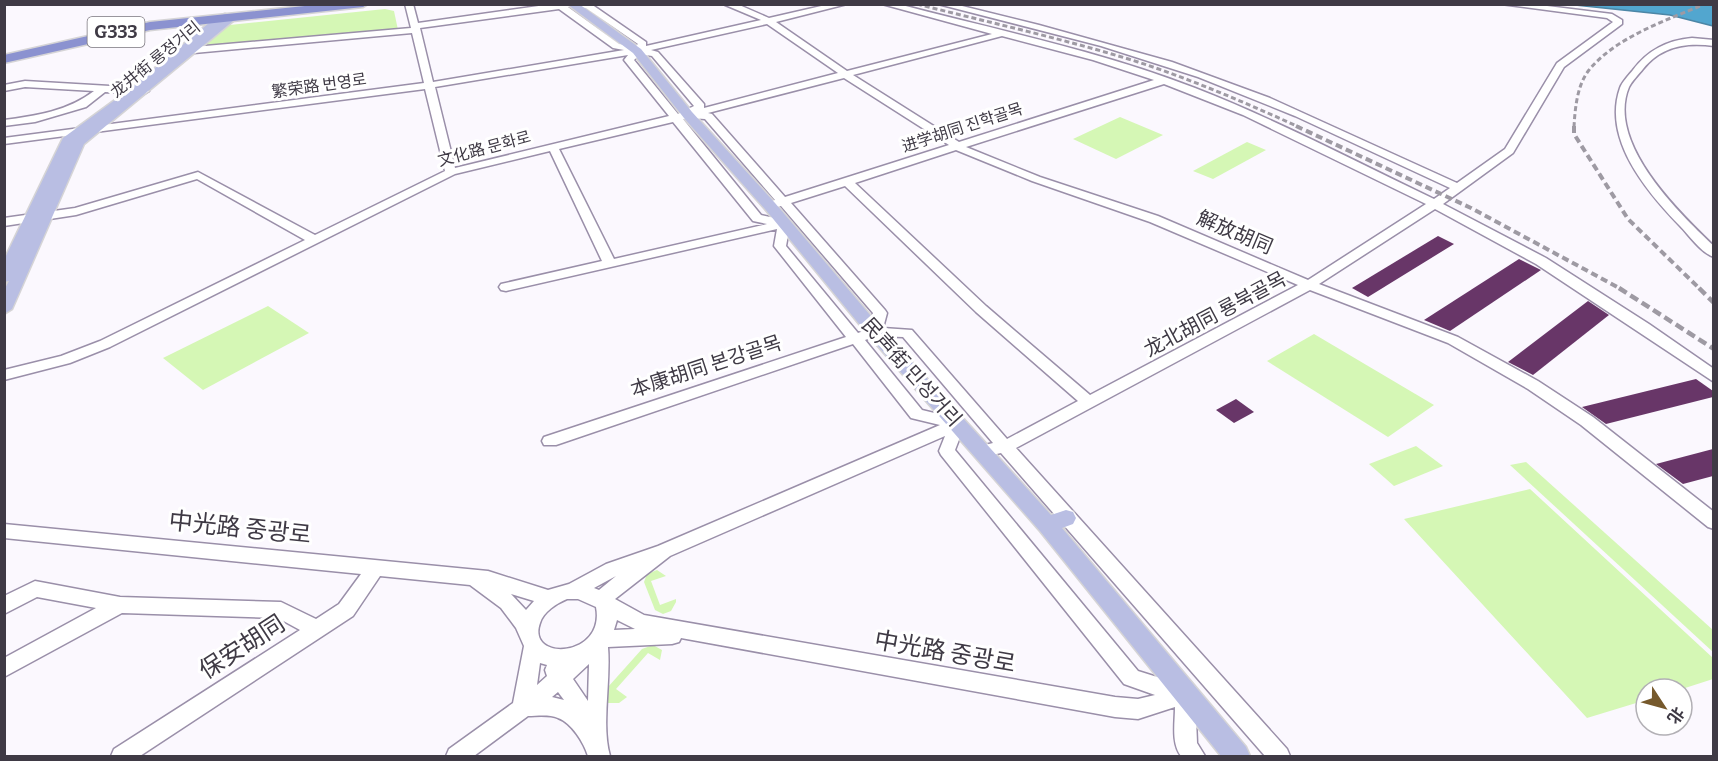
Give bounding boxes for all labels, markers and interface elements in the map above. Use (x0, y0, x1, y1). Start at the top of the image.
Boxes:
road number: G333 (88, 17, 144, 47)
street label: 龙井街 룡정거리 (107, 17, 204, 101)
street label: 繁荣路 번영로 (271, 69, 368, 102)
street label: 进学胡同 진학골목 (899, 99, 1025, 156)
street label: 文化路 문화로 (436, 127, 533, 170)
street label: 解放胡同 (1193, 205, 1277, 259)
street label: 龙北胡同 룡북골목 (1140, 266, 1290, 362)
street label: 民声街 민성거리 (857, 313, 967, 431)
street label: 本康胡同 본강골목 (627, 330, 785, 402)
street label: 中光路 중광로 (167, 507, 313, 549)
street label: 保安胡同 (194, 609, 290, 685)
street label: 中光路 중광로 (872, 626, 1018, 678)
north arrow (1634, 677, 1694, 737)
text: 北 (1663, 703, 1688, 728)

